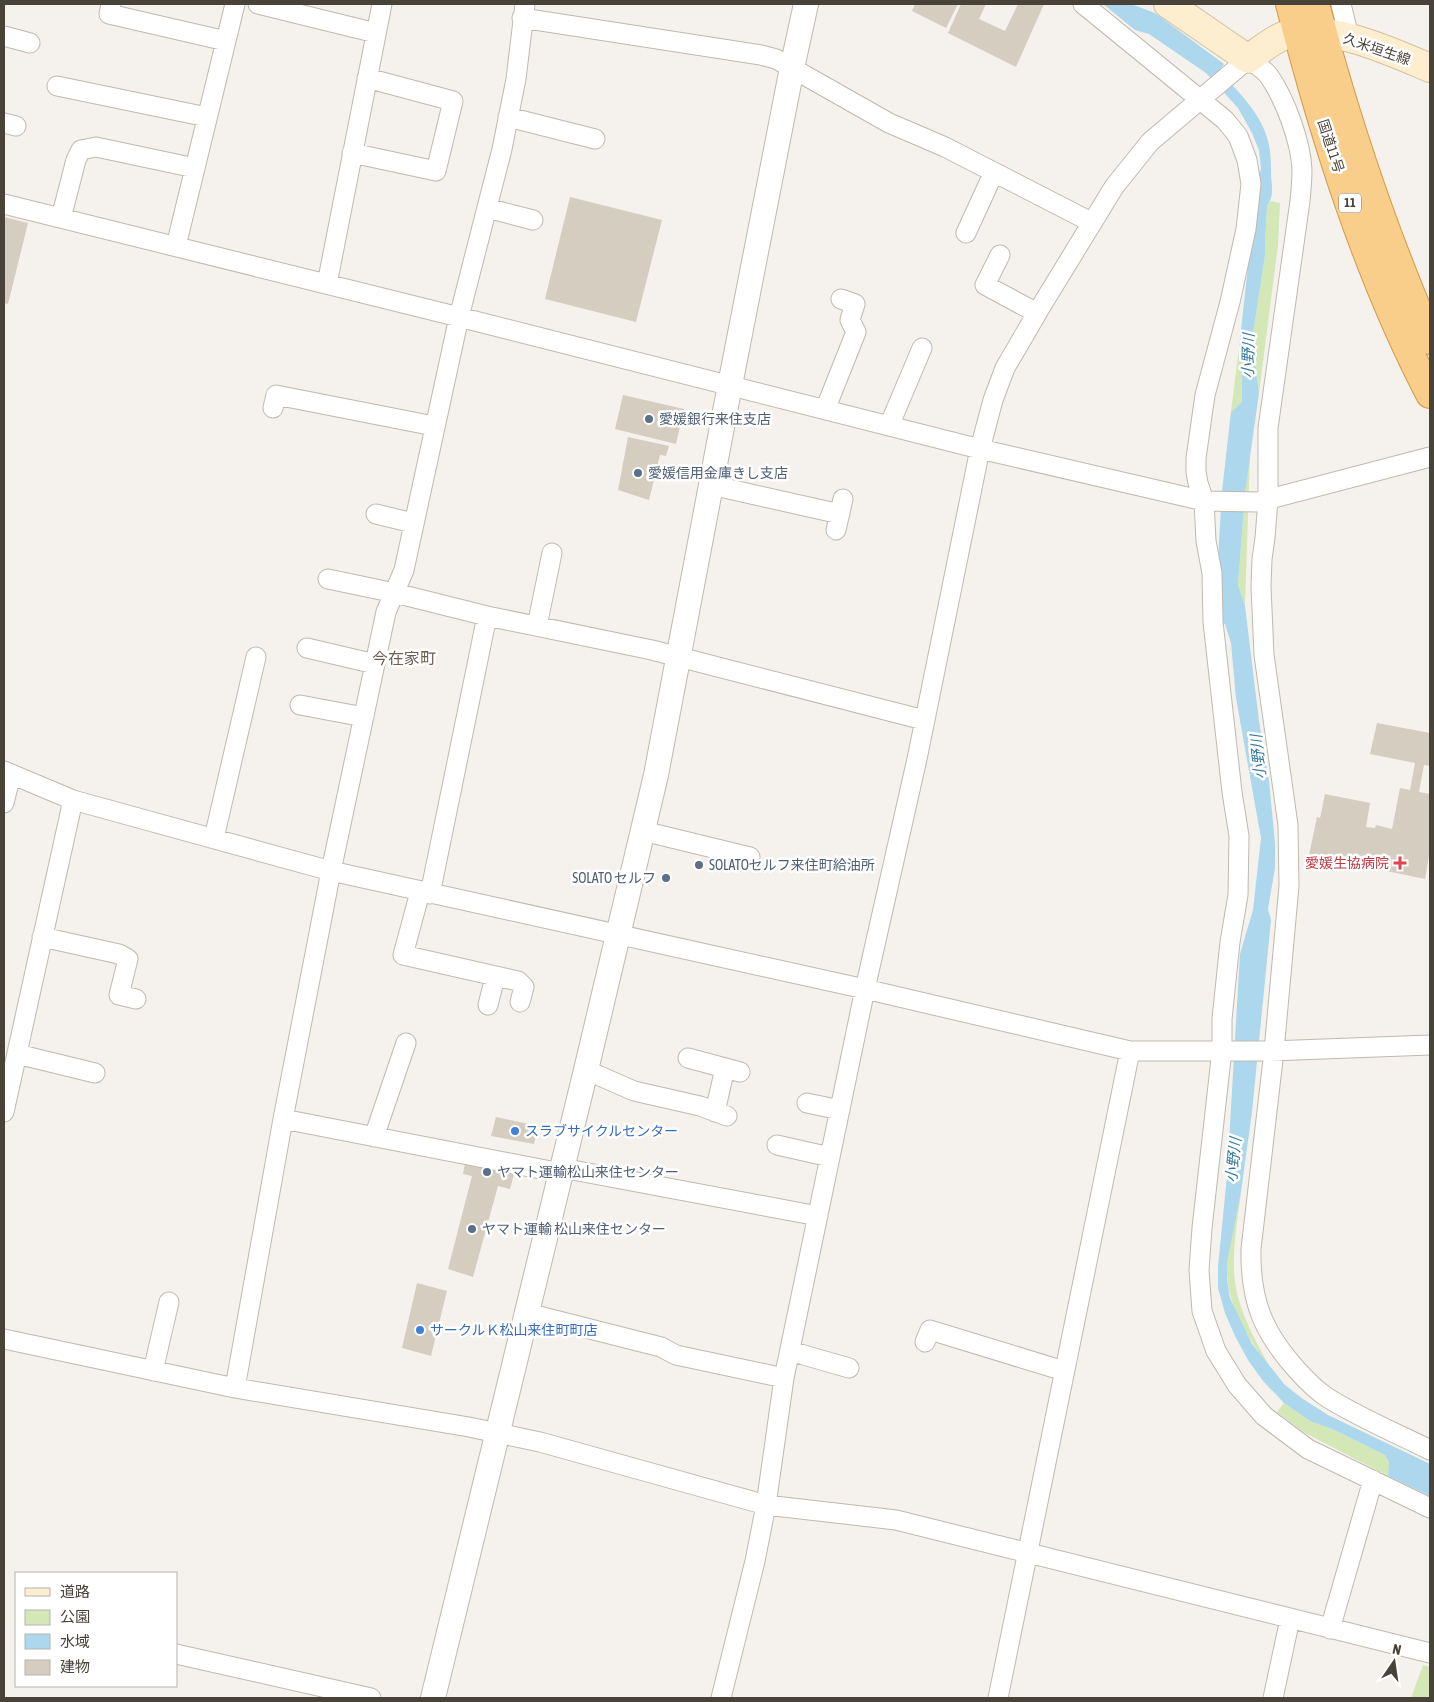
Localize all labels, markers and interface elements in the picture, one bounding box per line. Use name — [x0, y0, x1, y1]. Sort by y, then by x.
street label: 久米垣生線 — [1341, 30, 1413, 68]
street label: 国道11号 — [1315, 117, 1347, 175]
road number: 11 — [1339, 194, 1361, 212]
water label: 小野川 — [1239, 331, 1257, 379]
place label: 愛媛銀行来住支店 — [659, 411, 771, 427]
marker: 愛媛銀行来住支店 — [643, 413, 655, 425]
place label: 愛媛信用金庫きし支店 — [648, 465, 788, 481]
marker: 愛媛信用金庫きし支店 — [632, 467, 644, 479]
district label: 今在家町 — [372, 649, 436, 667]
water label: 小野川 — [1247, 732, 1269, 780]
place label: 愛媛生協病院 — [1305, 855, 1389, 871]
marker: 愛媛生協病院 — [1393, 856, 1407, 870]
place label: SOLATOセルフ来住町給油所 — [709, 857, 875, 873]
marker: SOLATOセルフ来住町給油所 — [693, 859, 705, 871]
place label: SOLATO セルフ — [572, 870, 656, 886]
marker: SOLATO セルフ — [660, 872, 672, 884]
place label: スラブサイクルセンター — [525, 1123, 678, 1139]
marker: スラブサイクルセンター — [509, 1125, 521, 1137]
water label: 小野川 — [1222, 1135, 1244, 1183]
place label: ヤマト運輸松山来住センター — [497, 1164, 679, 1180]
marker: ヤマト運輸松山来住センター — [481, 1166, 493, 1178]
place label: ヤマト運輸 松山来住センター — [482, 1221, 666, 1237]
marker: ヤマト運輸 松山来住センター — [466, 1223, 478, 1235]
place label: サークルＫ松山来住町町店 — [430, 1322, 598, 1338]
marker: サークルＫ松山来住町町店 — [414, 1324, 426, 1336]
legend — [15, 1572, 178, 1687]
text: 道路 — [60, 1583, 90, 1600]
text: 公園 — [60, 1608, 90, 1625]
text: 水域 — [60, 1633, 90, 1650]
north arrow — [1369, 1637, 1419, 1687]
text: N — [1391, 1641, 1403, 1658]
text: 建物 — [60, 1658, 90, 1675]

